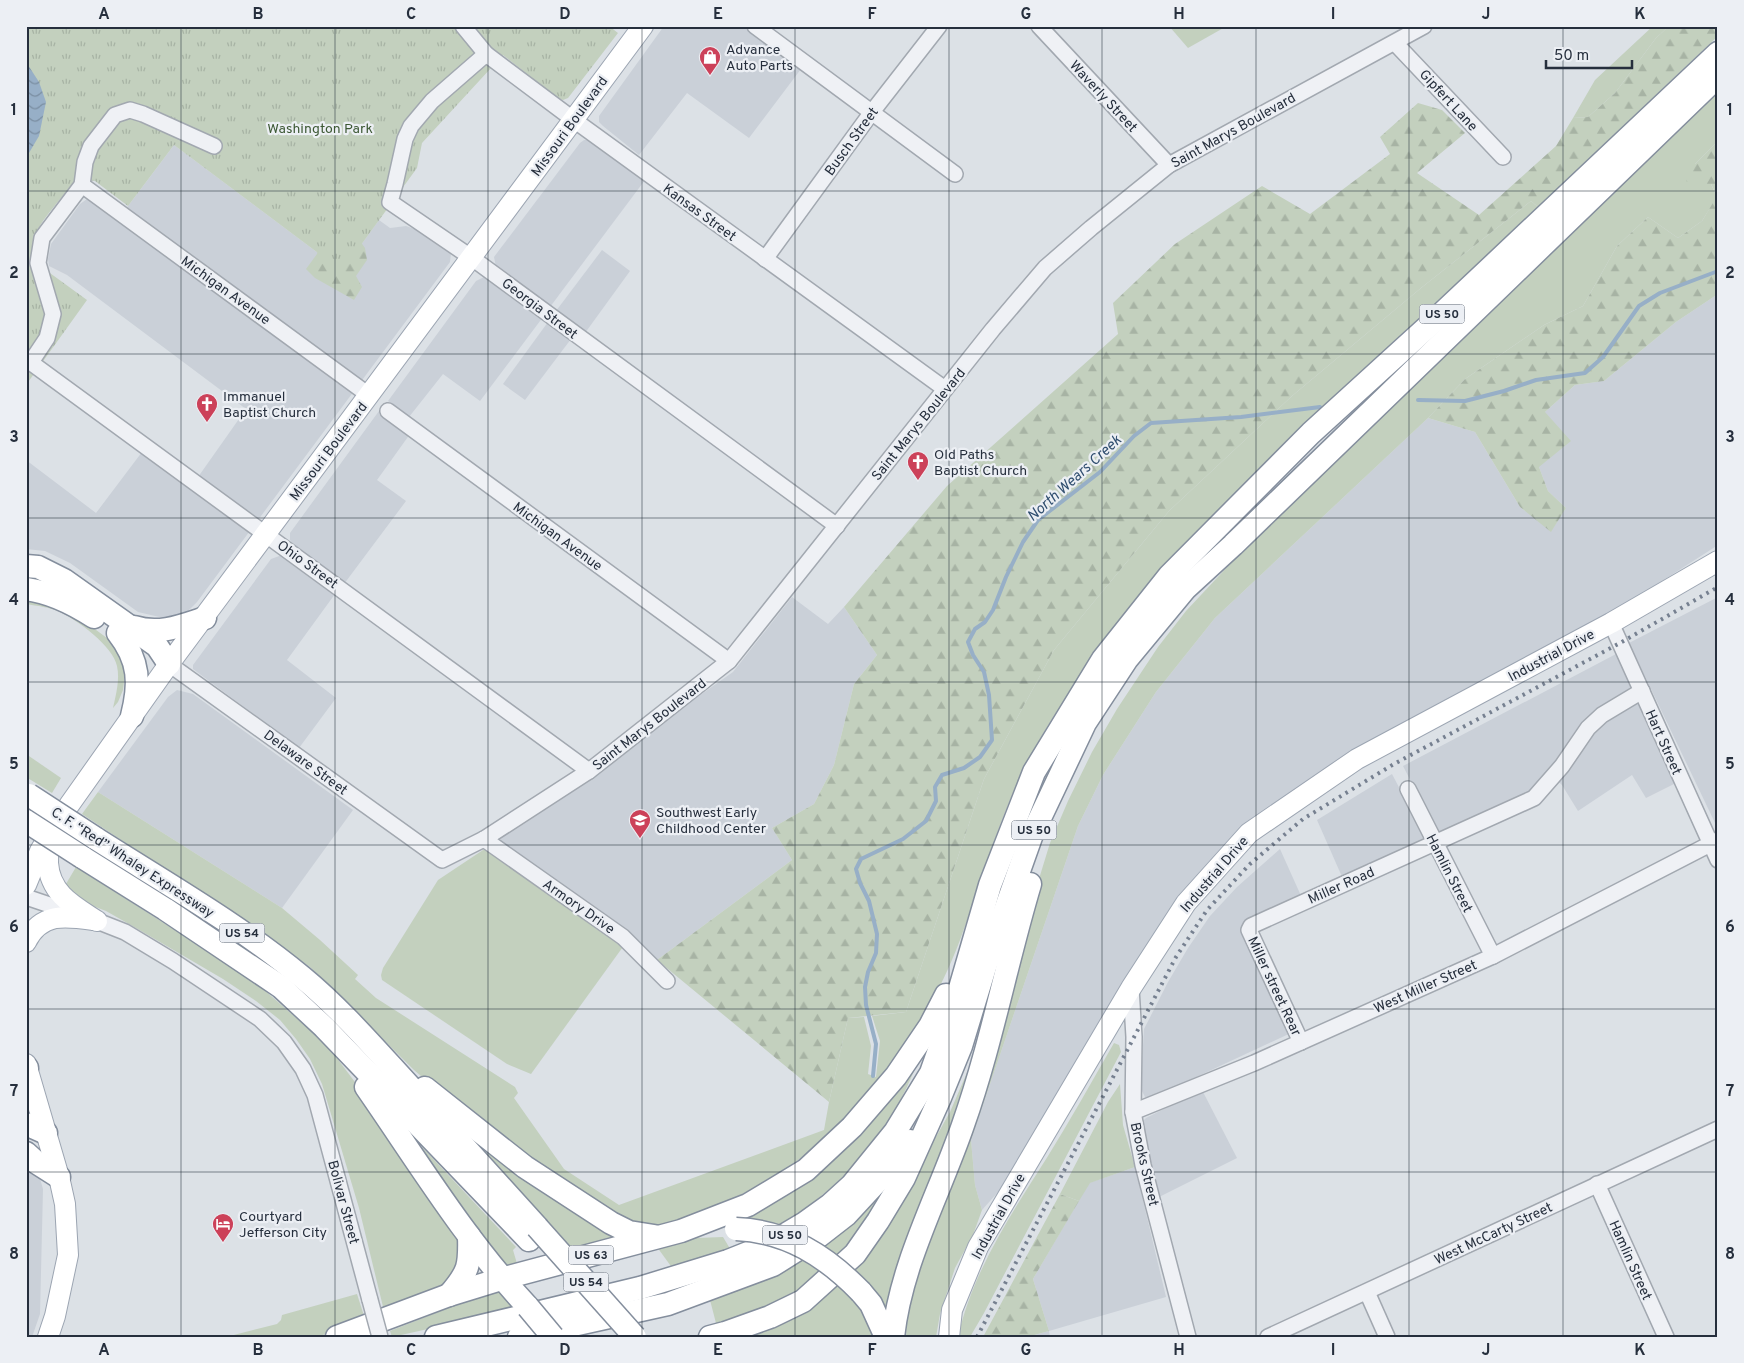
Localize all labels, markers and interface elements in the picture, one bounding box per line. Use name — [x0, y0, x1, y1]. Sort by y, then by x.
text: A — [98, 5, 110, 25]
text: B — [252, 5, 264, 25]
text: C — [406, 5, 416, 25]
text: D — [559, 5, 571, 25]
text: E — [713, 5, 723, 25]
text: F — [867, 5, 877, 25]
text: G — [1021, 5, 1031, 25]
text: H — [1173, 5, 1185, 25]
text: I — [1331, 5, 1335, 25]
text: J — [1482, 5, 1490, 25]
text: K — [1634, 5, 1646, 25]
scale bar — [1546, 38, 1633, 70]
place label: Advance Auto Parts — [726, 42, 793, 75]
shop icon: Advance Auto Parts — [698, 45, 722, 76]
text: 50 m — [1554, 47, 1589, 66]
street label: Waverly Street — [1065, 58, 1140, 136]
street label: Gipfert Lane — [1415, 67, 1481, 135]
street label: Missouri Boulevard — [528, 74, 612, 180]
street label: Saint Marys Boulevard — [1168, 90, 1299, 173]
text: 1 — [11, 101, 17, 121]
text: 1 — [1727, 101, 1733, 121]
street label: Busch Street — [822, 104, 883, 179]
park label: Washington Park — [267, 121, 373, 138]
street label: Kansas Street — [659, 181, 739, 246]
street label: Michigan Avenue — [177, 253, 273, 329]
text: 2 — [9, 264, 19, 284]
text: 2 — [1725, 264, 1735, 284]
street label: Georgia Street — [498, 275, 581, 343]
road number: US 50 — [1420, 304, 1464, 324]
street label: Saint Marys Boulevard — [869, 365, 970, 485]
place label: Immanuel Baptist Church — [223, 389, 316, 422]
church icon: Immanuel Baptist Church — [195, 392, 219, 423]
street label: Missouri Boulevard — [287, 399, 372, 505]
text: 3 — [9, 428, 19, 448]
text: 3 — [1725, 428, 1735, 448]
water label: North Wears Creek — [1024, 431, 1127, 527]
place label: Old Paths Baptist Church — [934, 447, 1027, 480]
church icon: Old Paths Baptist Church — [906, 450, 930, 481]
street label: Michigan Avenue — [509, 499, 605, 575]
street label: Ohio Street — [273, 537, 341, 593]
text: 4 — [9, 591, 19, 611]
text: 4 — [1725, 591, 1735, 611]
street label: Industrial Drive — [1506, 626, 1598, 686]
street label: Saint Marys Boulevard — [590, 675, 710, 775]
street label: Hart Street — [1641, 707, 1685, 778]
street label: Delaware Street — [260, 727, 350, 799]
text: 5 — [9, 755, 19, 775]
text: 5 — [1725, 755, 1735, 775]
street label: C. F. “Red” Whaley Expressway — [48, 804, 217, 922]
place label: Southwest Early Childhood Center — [656, 805, 767, 838]
school or university icon: Southwest Early Childhood Center — [628, 808, 652, 839]
road number: US 50 — [1012, 820, 1056, 840]
street label: Hamlin Street — [1422, 832, 1476, 916]
street label: Industrial Drive — [1177, 833, 1253, 917]
street label: Miller Road — [1306, 864, 1377, 909]
street label: Armory Drive — [539, 876, 617, 938]
text: 6 — [9, 918, 19, 938]
text: 6 — [1725, 918, 1735, 938]
road number: US 54 — [220, 924, 264, 942]
street label: Miller street Rear — [1243, 934, 1304, 1040]
street label: West Miller Street — [1371, 957, 1480, 1018]
text: 7 — [10, 1082, 18, 1102]
text: 7 — [1726, 1082, 1734, 1102]
street label: Brooks Street — [1126, 1121, 1161, 1208]
street label: Bolivar Street — [323, 1159, 362, 1246]
street label: Industrial Drive — [969, 1171, 1030, 1263]
street label: West McCarty Street — [1432, 1200, 1555, 1269]
place label: Courtyard Jefferson City — [239, 1209, 327, 1242]
hotel icon: Courtyard Jefferson City — [211, 1212, 235, 1243]
street label: Hamlin Street — [1604, 1218, 1655, 1303]
road number: US 50 — [762, 1226, 808, 1244]
text: 8 — [9, 1245, 19, 1265]
text: 8 — [1725, 1245, 1735, 1265]
road number: US 63 — [568, 1246, 614, 1264]
road number: US 54 — [564, 1272, 608, 1291]
text: A — [98, 1341, 110, 1361]
text: B — [252, 1341, 264, 1361]
text: C — [406, 1341, 416, 1361]
text: D — [559, 1341, 571, 1361]
text: E — [713, 1341, 723, 1361]
text: F — [867, 1341, 877, 1361]
text: G — [1021, 1341, 1031, 1361]
text: H — [1173, 1341, 1185, 1361]
text: I — [1331, 1341, 1335, 1361]
text: J — [1482, 1341, 1490, 1361]
text: K — [1634, 1341, 1646, 1361]

